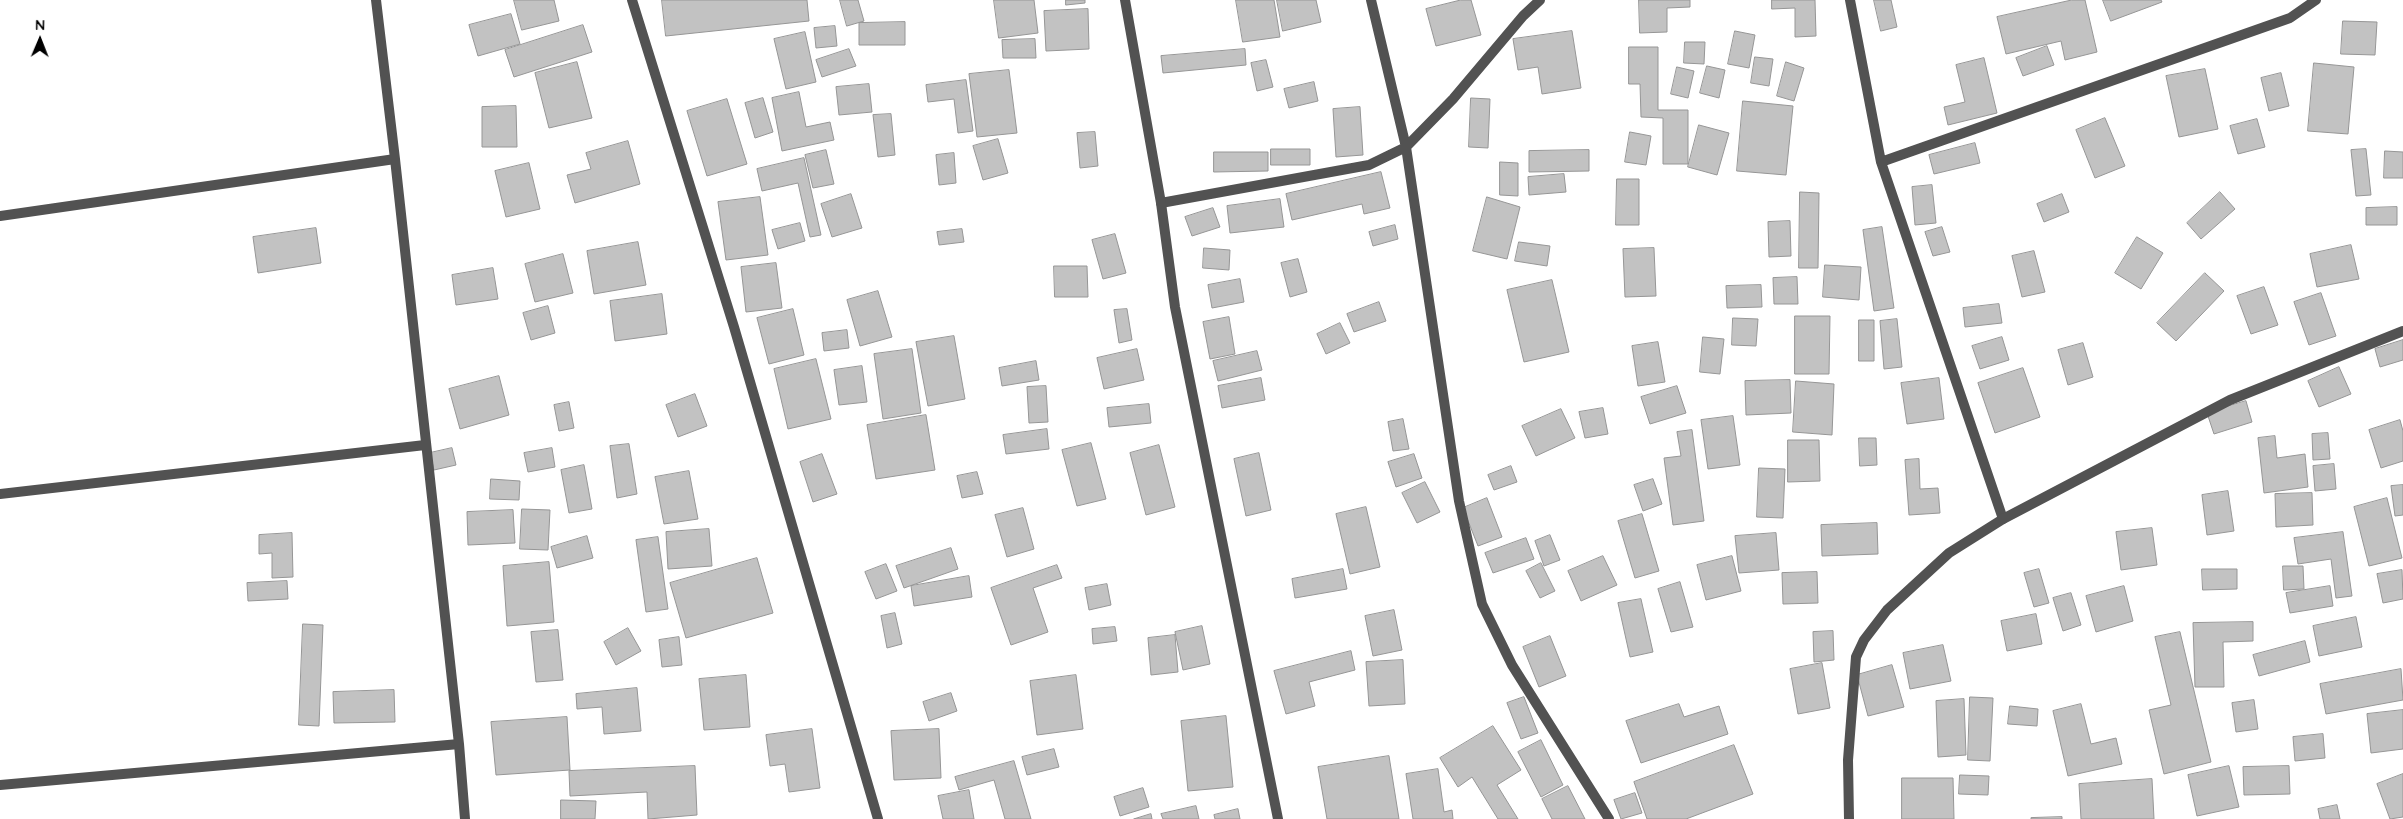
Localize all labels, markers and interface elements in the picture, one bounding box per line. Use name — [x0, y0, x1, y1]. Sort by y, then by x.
north arrow — [15, 15, 65, 65]
text: N — [35, 16, 46, 34]

